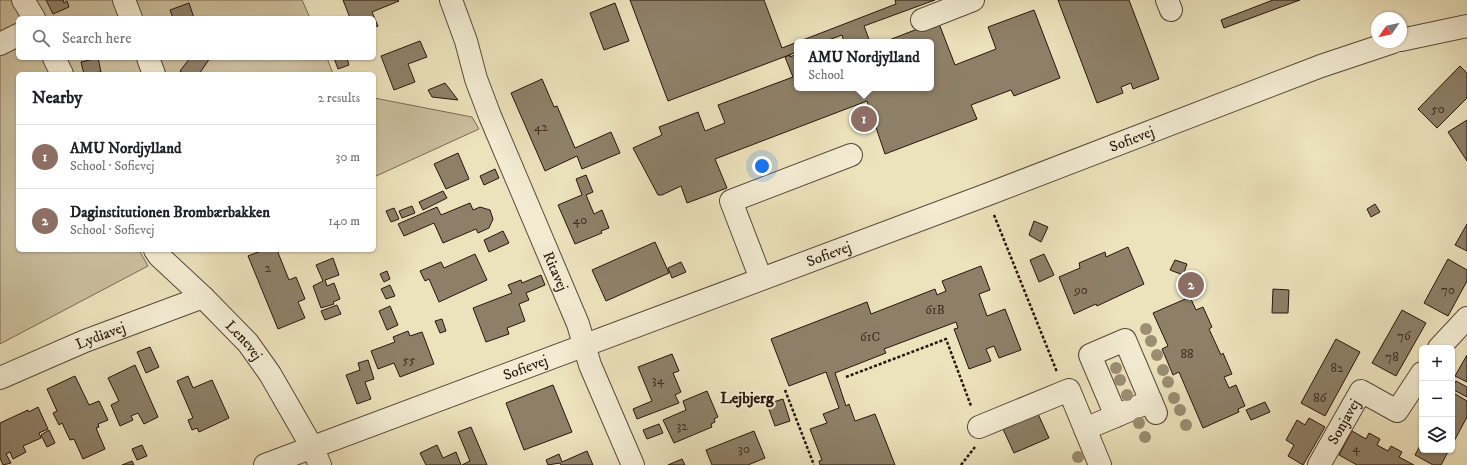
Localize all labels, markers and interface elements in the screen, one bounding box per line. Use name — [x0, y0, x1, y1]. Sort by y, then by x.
north arrow — [1371, 12, 1407, 48]
search box — [16, 16, 376, 60]
icon: search — [30, 27, 52, 49]
text: Search here — [62, 29, 131, 48]
popup — [794, 39, 934, 91]
text: AMU Nordjylland — [808, 48, 920, 67]
text: School — [808, 67, 844, 83]
text: Nearby — [32, 87, 82, 109]
text: 2 results — [318, 90, 360, 106]
house number: 50 — [1431, 101, 1445, 117]
pin: 1 — [851, 104, 877, 134]
house number: 42 — [534, 119, 549, 135]
street label: Sofievej — [1107, 122, 1157, 157]
text: AMU Nordjylland — [70, 139, 181, 158]
text: 1 — [43, 149, 47, 165]
text: 30 m — [336, 149, 360, 165]
your location — [752, 156, 772, 176]
text: School · Sofievej — [70, 158, 154, 174]
text: Daginstitutionen Brombærbakken — [70, 203, 270, 222]
house number: 40 — [573, 212, 587, 228]
text: 2 — [42, 213, 48, 229]
text: 140 m — [328, 213, 360, 229]
text: School · Sofievej — [70, 222, 154, 238]
street label: Sofievej — [804, 237, 854, 271]
street label: Ritavej — [538, 249, 572, 294]
house number: 2 — [265, 260, 272, 276]
pin: 2 — [1178, 270, 1204, 300]
house number: 90 — [1073, 282, 1088, 298]
house number: 70 — [1441, 282, 1455, 298]
house number: 61B — [925, 302, 945, 318]
street label: Lenevej — [221, 316, 266, 364]
street label: Lydiavej — [73, 318, 128, 354]
house number: 76 — [1397, 328, 1412, 344]
house number: 61C — [860, 329, 880, 345]
map controls — [1419, 345, 1455, 453]
button: + — [1419, 345, 1455, 381]
house number: 88 — [1180, 346, 1194, 362]
house number: 78 — [1385, 349, 1399, 365]
street label: Sofievej — [501, 351, 551, 385]
house number: 55 — [403, 352, 416, 368]
house number: 82 — [1331, 360, 1344, 376]
house number: 34 — [652, 372, 665, 388]
button: − — [1419, 381, 1455, 417]
district label: Lejbjerg — [720, 388, 775, 408]
house number: 86 — [1313, 390, 1328, 406]
street label: Sonjavej — [1324, 396, 1365, 448]
button: layers — [1419, 417, 1455, 453]
house number: 32 — [676, 418, 688, 434]
house number: 4 — [1352, 440, 1360, 456]
house number: 30 — [738, 441, 750, 457]

